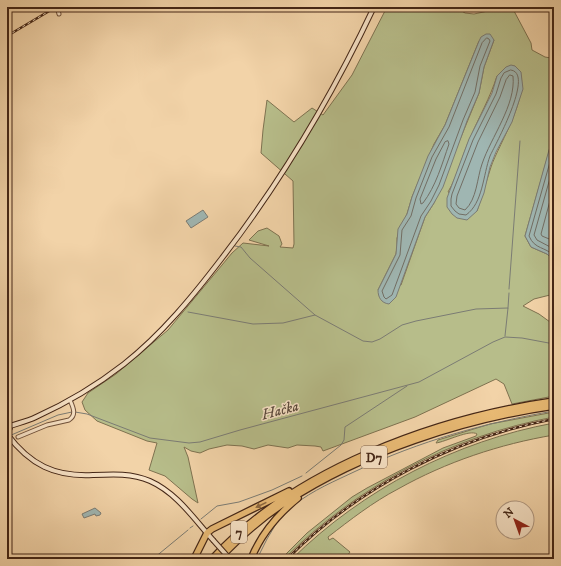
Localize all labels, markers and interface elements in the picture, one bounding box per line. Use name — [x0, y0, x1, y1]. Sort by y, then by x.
water label: Hačka — [259, 396, 301, 425]
road number: D7 — [361, 446, 387, 468]
north arrow — [495, 500, 535, 540]
one-way arrow — [256, 502, 267, 508]
text: N — [501, 505, 517, 521]
road number: 7 — [231, 521, 247, 543]

